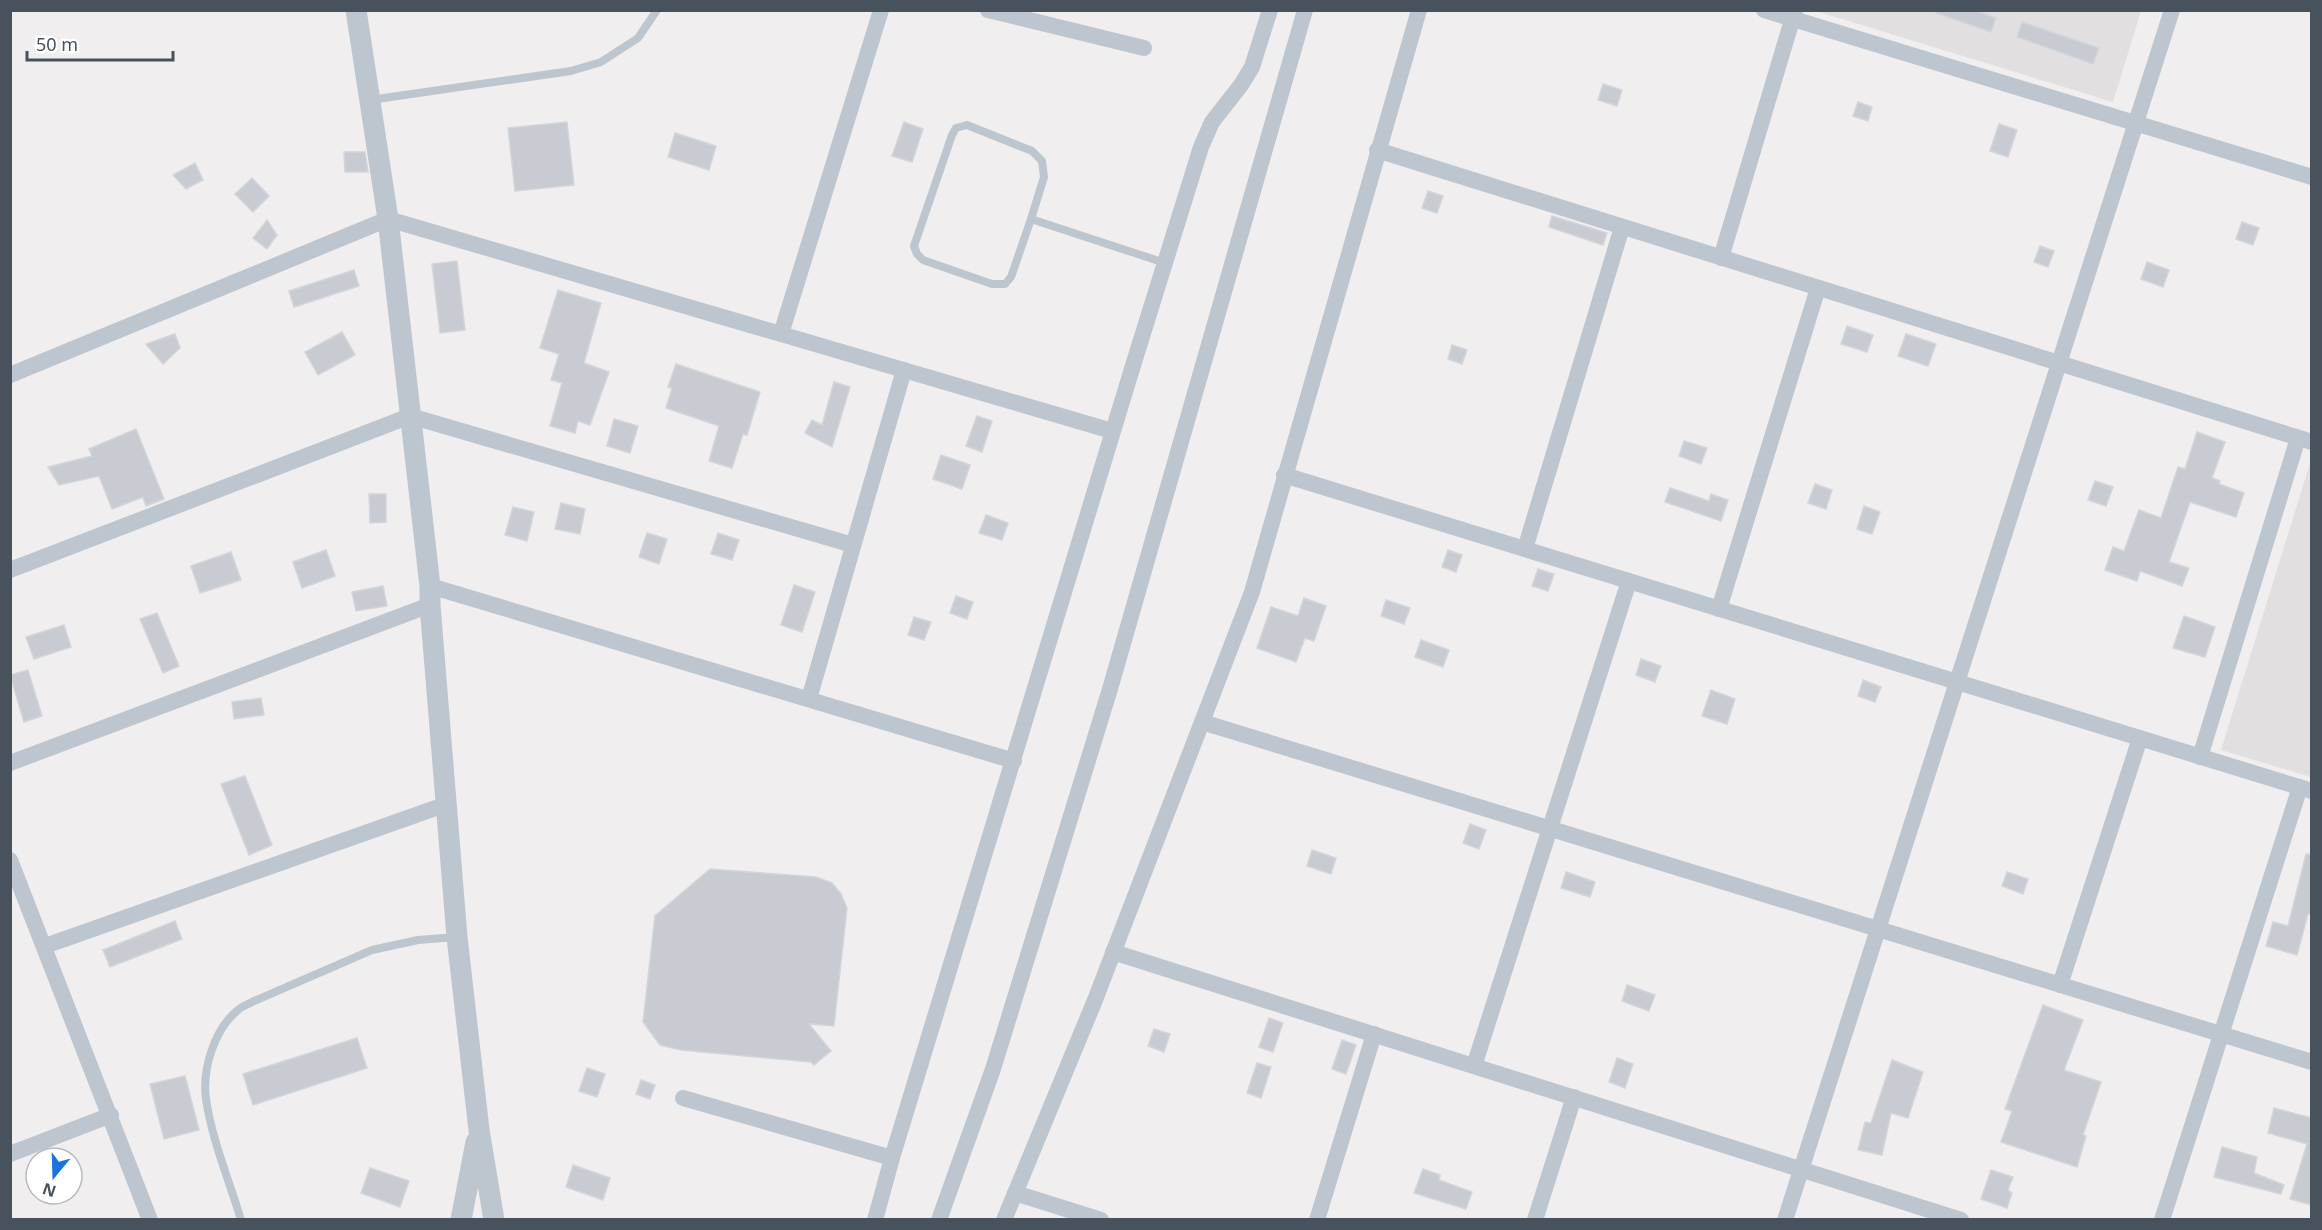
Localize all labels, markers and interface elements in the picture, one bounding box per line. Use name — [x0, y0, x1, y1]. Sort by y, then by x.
scale bar — [27, 24, 172, 62]
text: 50 m — [36, 32, 78, 56]
north arrow — [24, 1146, 84, 1206]
text: N — [39, 1178, 59, 1203]

